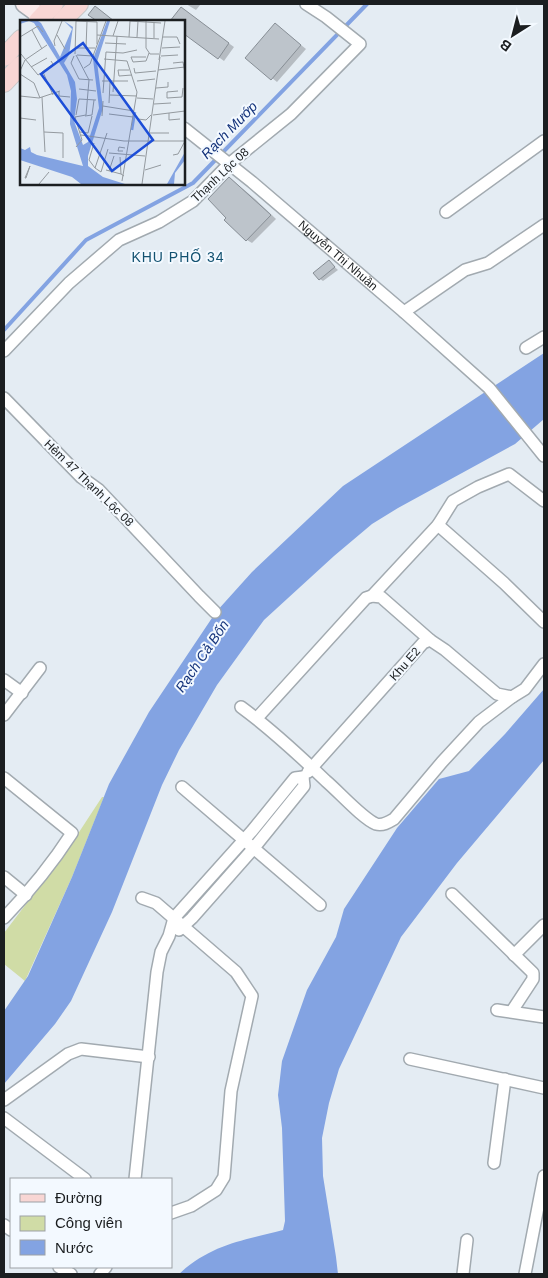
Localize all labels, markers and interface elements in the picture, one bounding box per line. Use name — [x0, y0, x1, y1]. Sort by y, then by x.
north arrow — [488, 10, 538, 60]
inset map — [20, 20, 185, 185]
text: B — [497, 36, 514, 55]
water label: Rạch Mướp — [198, 98, 260, 162]
street label: Thạnh Lộc 08 — [188, 145, 252, 205]
street label: Nguyễn Thị Nhuần — [295, 218, 381, 293]
district label: KHU PHỐ 34 — [131, 248, 225, 265]
street label: Hẻm 47 Thạnh Lộc 08 — [42, 437, 137, 529]
water label: Rạch Cả Bốn — [172, 617, 232, 695]
street label: Khu E2 — [387, 644, 423, 683]
legend — [10, 1178, 172, 1268]
text: Đường — [55, 1189, 102, 1206]
text: Công viên — [55, 1214, 123, 1231]
text: Nước — [55, 1239, 94, 1256]

